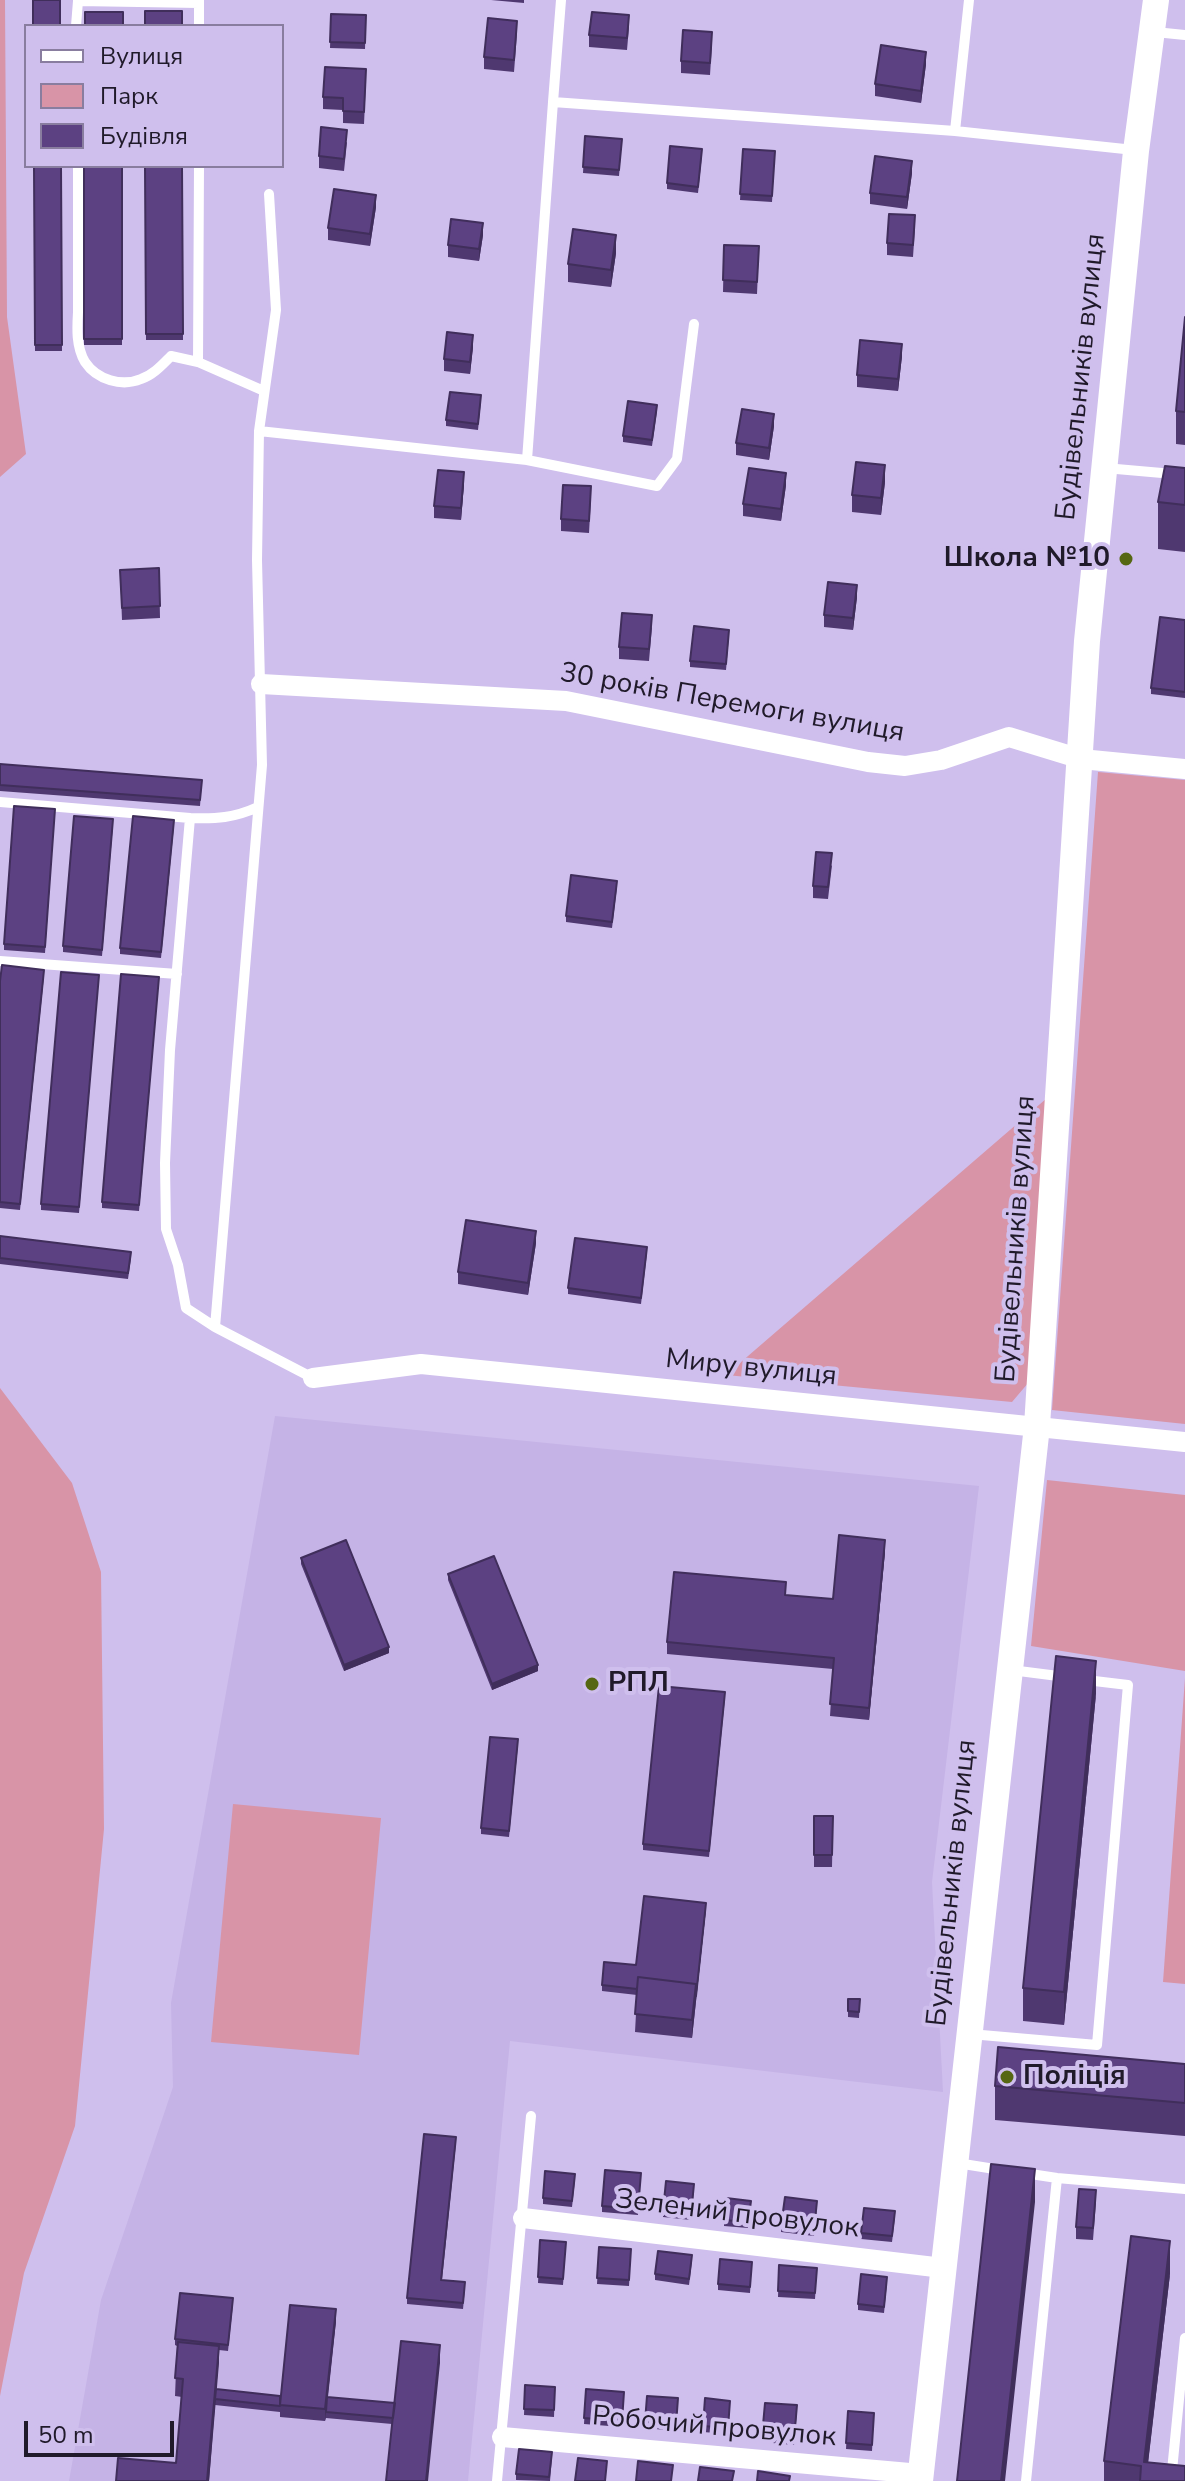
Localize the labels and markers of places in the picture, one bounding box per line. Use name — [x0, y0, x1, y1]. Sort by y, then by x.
place label: Школа №10 — [944, 542, 1110, 576]
marker: Школа №10 — [1117, 550, 1135, 568]
place label: РПЛ — [608, 1667, 669, 1701]
marker: РПЛ — [583, 1675, 601, 1693]
place label: Поліція — [1023, 2060, 1126, 2094]
marker: Поліція — [998, 2068, 1016, 2086]

